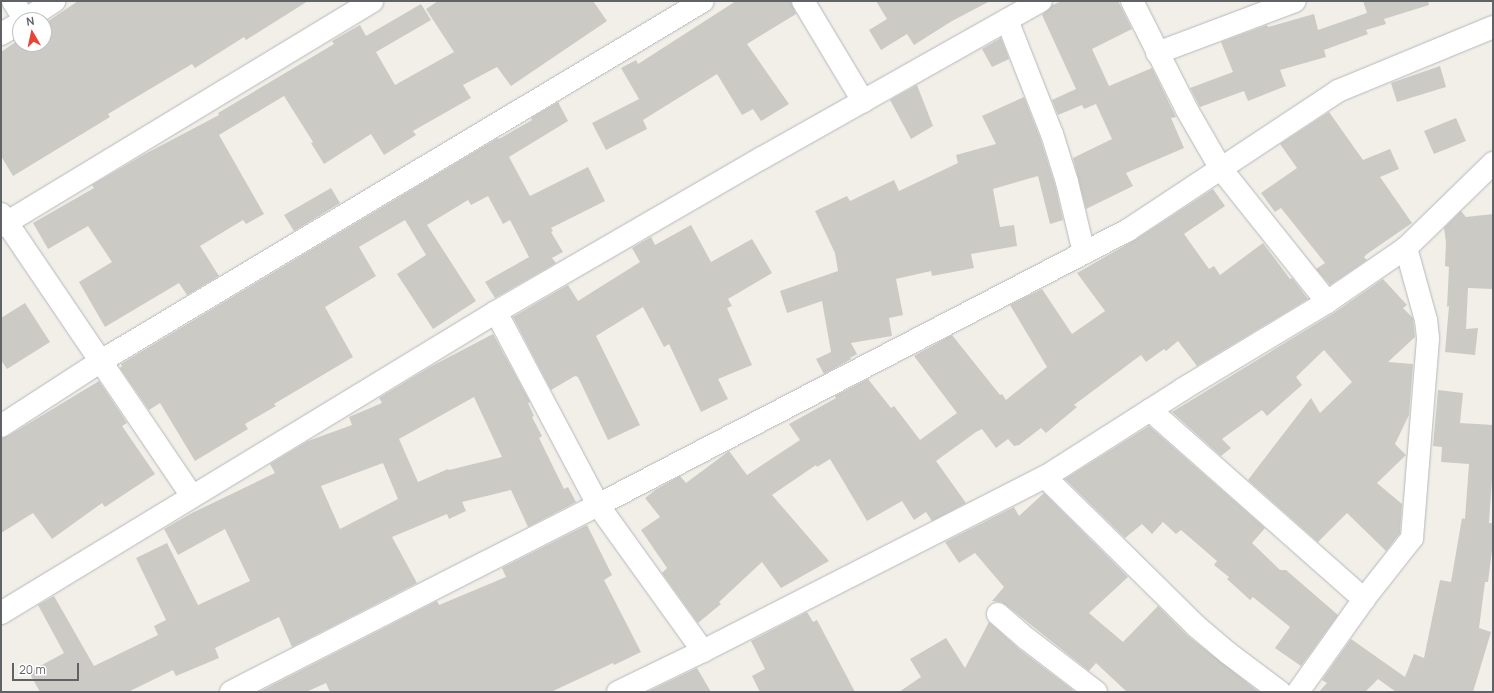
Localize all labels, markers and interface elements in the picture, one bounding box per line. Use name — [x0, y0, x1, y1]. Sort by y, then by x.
north arrow — [12, 12, 52, 52]
text: N — [25, 13, 35, 29]
scale bar — [14, 655, 81, 681]
text: 20 m — [19, 661, 46, 678]

